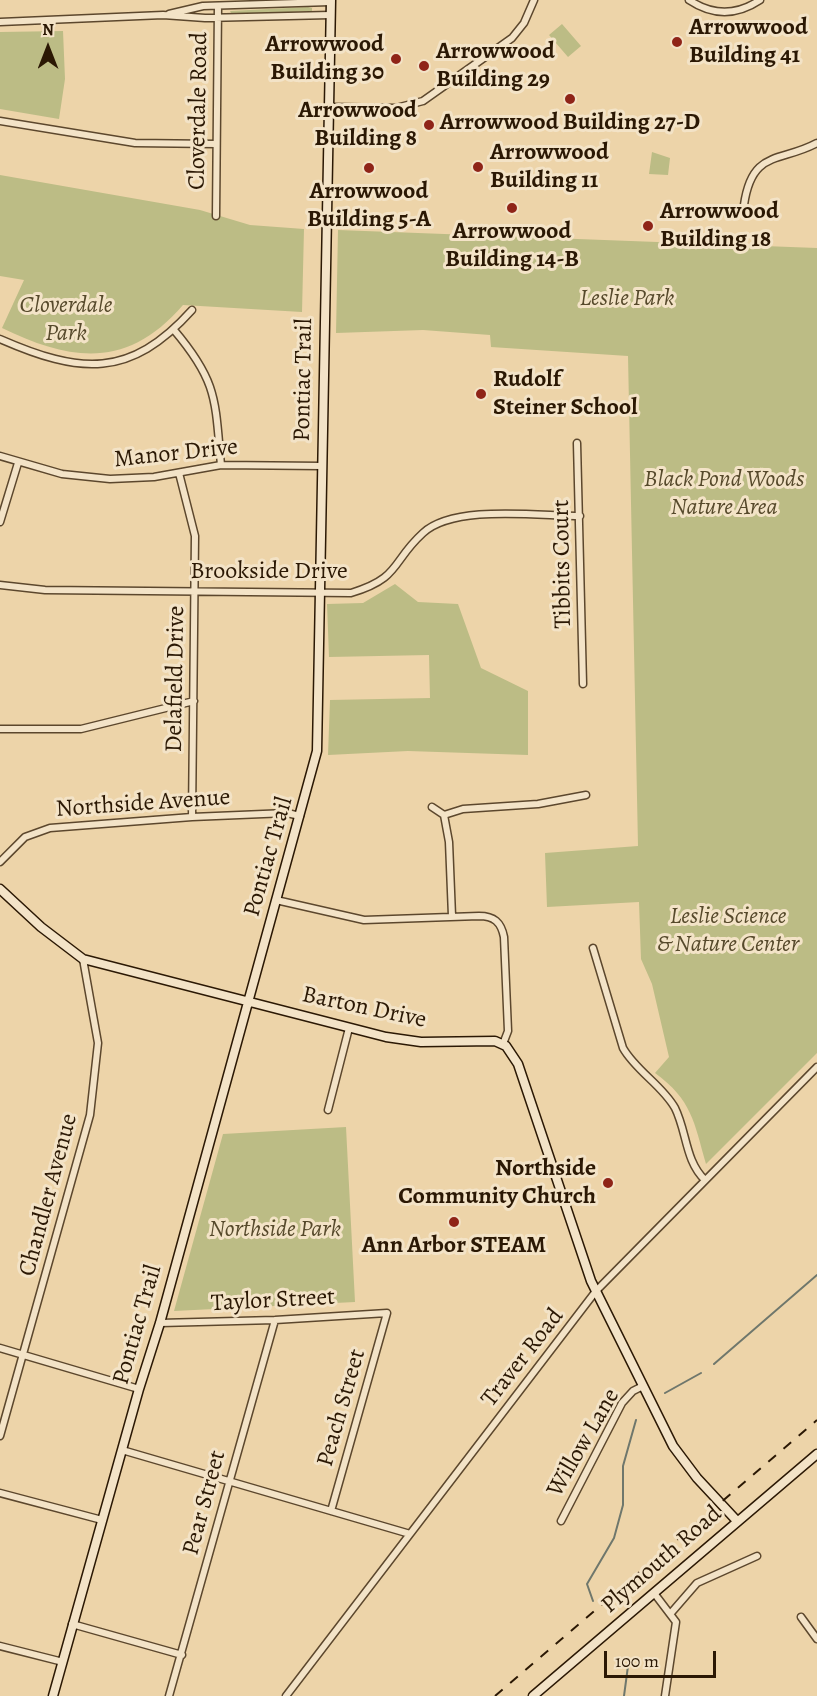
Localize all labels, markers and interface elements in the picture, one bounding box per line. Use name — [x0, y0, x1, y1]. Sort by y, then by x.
place label: Arrowwood Building 41 — [689, 14, 808, 70]
north arrow — [18, 18, 78, 78]
text: N — [42, 19, 54, 41]
place label: Arrowwood Building 30 — [265, 31, 384, 87]
street label: Cloverdale Road — [183, 32, 215, 190]
marker: Arrowwood Building 41 — [670, 35, 684, 49]
place label: Arrowwood Building 29 — [436, 38, 555, 94]
marker: Arrowwood Building 30 — [389, 52, 403, 66]
marker: Arrowwood Building 29 — [417, 59, 431, 73]
marker: Arrowwood Building 27-D — [563, 92, 577, 106]
place label: Arrowwood Building 8 — [298, 97, 417, 153]
place label: Arrowwood Building 27-D — [440, 109, 700, 137]
marker: Arrowwood Building 8 — [422, 118, 436, 132]
place label: Arrowwood Building 11 — [490, 139, 609, 195]
marker: Arrowwood Building 11 — [471, 160, 485, 174]
marker: Arrowwood Building 5-A — [362, 161, 376, 175]
place label: Arrowwood Building 5-A — [307, 178, 431, 234]
place label: Arrowwood Building 18 — [660, 198, 779, 254]
marker: Arrowwood Building 14-B — [505, 201, 519, 215]
place label: Arrowwood Building 14-B — [445, 218, 579, 274]
marker: Arrowwood Building 18 — [641, 219, 655, 233]
park label: Leslie Park — [579, 285, 675, 313]
park label: Cloverdale Park — [20, 292, 112, 348]
street label: Pontiac Trail — [289, 318, 319, 442]
place label: Rudolf Steiner School — [493, 366, 638, 422]
marker: Rudolf Steiner School — [474, 387, 488, 401]
street label: Manor Drive — [113, 433, 239, 475]
park label: Black Pond Woods Nature Area — [644, 466, 804, 522]
street label: Tibbits Court — [547, 499, 579, 629]
street label: Brookside Drive — [190, 558, 348, 586]
street label: Delafield Drive — [160, 605, 192, 753]
street label: Northside Avenue — [55, 784, 231, 824]
street label: Pontiac Trail — [238, 794, 300, 920]
park label: Leslie Science & Nature Center — [657, 903, 799, 959]
street label: Barton Drive — [299, 981, 429, 1035]
street label: Chandler Avenue — [13, 1111, 85, 1279]
place label: Northside Community Church — [398, 1155, 596, 1211]
marker: Northside Community Church — [601, 1176, 615, 1190]
marker: Ann Arbor STEAM — [447, 1215, 461, 1229]
park label: Northside Park — [209, 1216, 341, 1244]
place label: Ann Arbor STEAM — [362, 1232, 546, 1260]
street label: Pontiac Trail — [107, 1262, 169, 1388]
street label: Taylor Street — [210, 1283, 336, 1319]
street label: Traver Road — [476, 1303, 570, 1413]
street label: Peach Street — [312, 1346, 372, 1470]
street label: Willow Lane — [541, 1384, 627, 1502]
street label: Pear Street — [177, 1448, 233, 1558]
street label: Plymouth Road — [596, 1500, 728, 1620]
scale bar — [607, 1639, 720, 1677]
text: 100 m — [615, 1649, 659, 1673]

